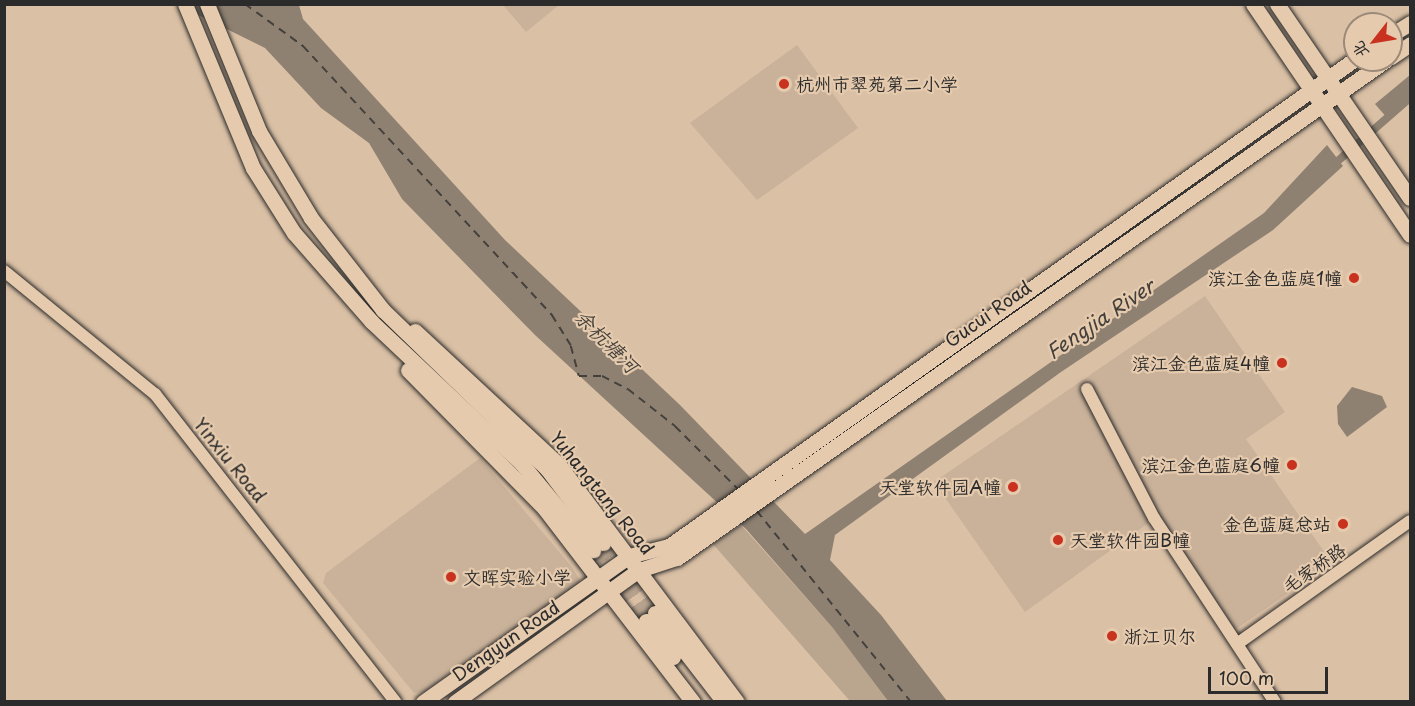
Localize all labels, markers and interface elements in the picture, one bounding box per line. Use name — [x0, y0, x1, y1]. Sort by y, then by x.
north arrow — [1343, 12, 1403, 72]
text: 北 — [1345, 37, 1374, 63]
place label: 杭州市翠苑第二小学 — [796, 73, 958, 95]
marker: 杭州市翠苑第二小学 — [777, 77, 791, 91]
place label: 滨江金色蓝庭1幢 — [1208, 267, 1342, 289]
marker: 滨江金色蓝庭1幢 — [1347, 271, 1361, 285]
water label: Fengjia River — [1042, 274, 1158, 364]
street label: Gucui Road — [941, 277, 1035, 351]
water label: 余杭塘河 — [570, 304, 644, 378]
place label: 滨江金色蓝庭4幢 — [1132, 352, 1270, 374]
marker: 滨江金色蓝庭4幢 — [1275, 356, 1289, 370]
street label: Yinxiu Road — [190, 414, 270, 506]
street label: Yuhangtang Road — [546, 427, 658, 559]
place label: 滨江金色蓝庭6幢 — [1141, 454, 1280, 476]
marker: 滨江金色蓝庭6幢 — [1285, 458, 1299, 472]
place label: 天堂软件园A幢 — [879, 476, 1001, 498]
marker: 天堂软件园A幢 — [1006, 480, 1020, 494]
place label: 金色蓝庭总站 — [1223, 513, 1331, 535]
marker: 金色蓝庭总站 — [1336, 517, 1350, 531]
place label: 天堂软件园B幢 — [1070, 529, 1190, 551]
marker: 天堂软件园B幢 — [1051, 533, 1065, 547]
street label: 毛家桥路 — [1278, 539, 1350, 597]
place label: 文晖实验小学 — [463, 566, 571, 588]
marker: 文晖实验小学 — [444, 570, 458, 584]
street label: Dengyun Road — [448, 596, 564, 686]
place label: 浙江贝尔 — [1124, 625, 1196, 647]
marker: 浙江贝尔 — [1105, 629, 1119, 643]
scale bar — [1211, 655, 1331, 693]
text: 100 m — [1219, 664, 1274, 691]

